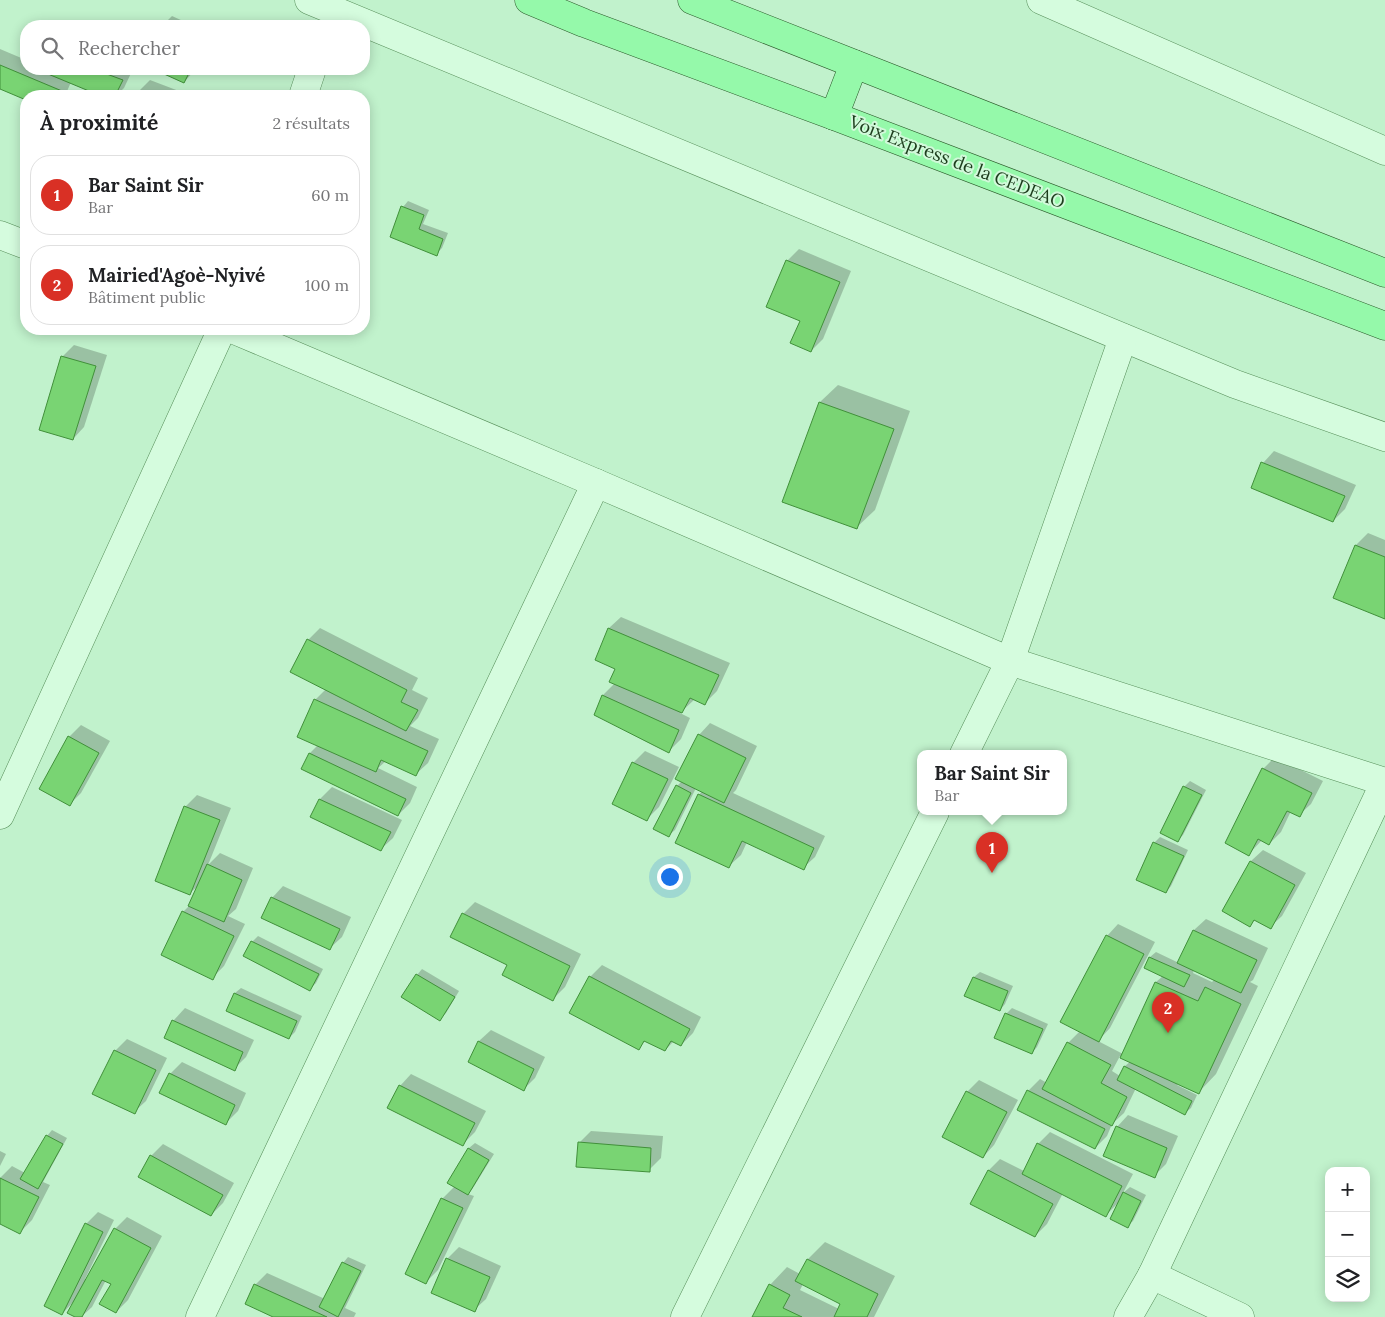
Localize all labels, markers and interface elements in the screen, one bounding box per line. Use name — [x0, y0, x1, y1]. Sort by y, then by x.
search box — [20, 20, 370, 75]
icon: search — [38, 34, 66, 62]
text: Rechercher — [78, 36, 180, 60]
text: À proximité — [40, 109, 158, 136]
street label: Voix Express de la CEDEAO — [845, 109, 1068, 213]
text: 2 résultats — [272, 113, 350, 133]
text: Bar Saint Sir — [88, 173, 204, 197]
text: 1 — [54, 185, 60, 205]
text: 60 m — [311, 185, 349, 205]
text: Bar — [88, 197, 113, 217]
text: Mairied'Agoè-Nyivé — [88, 263, 265, 287]
text: 2 — [53, 275, 61, 295]
text: 100 m — [305, 275, 349, 295]
text: Bâtiment public — [88, 287, 206, 307]
popup — [917, 750, 1067, 815]
text: Bar Saint Sir — [934, 761, 1050, 785]
text: Bar — [934, 785, 959, 805]
pin: 1 — [976, 832, 1008, 873]
your location — [657, 864, 683, 890]
pin: 2 — [1152, 992, 1184, 1033]
map controls — [1325, 1167, 1370, 1302]
button: + — [1325, 1167, 1370, 1212]
button: − — [1325, 1212, 1370, 1257]
button: layers — [1325, 1257, 1370, 1302]

